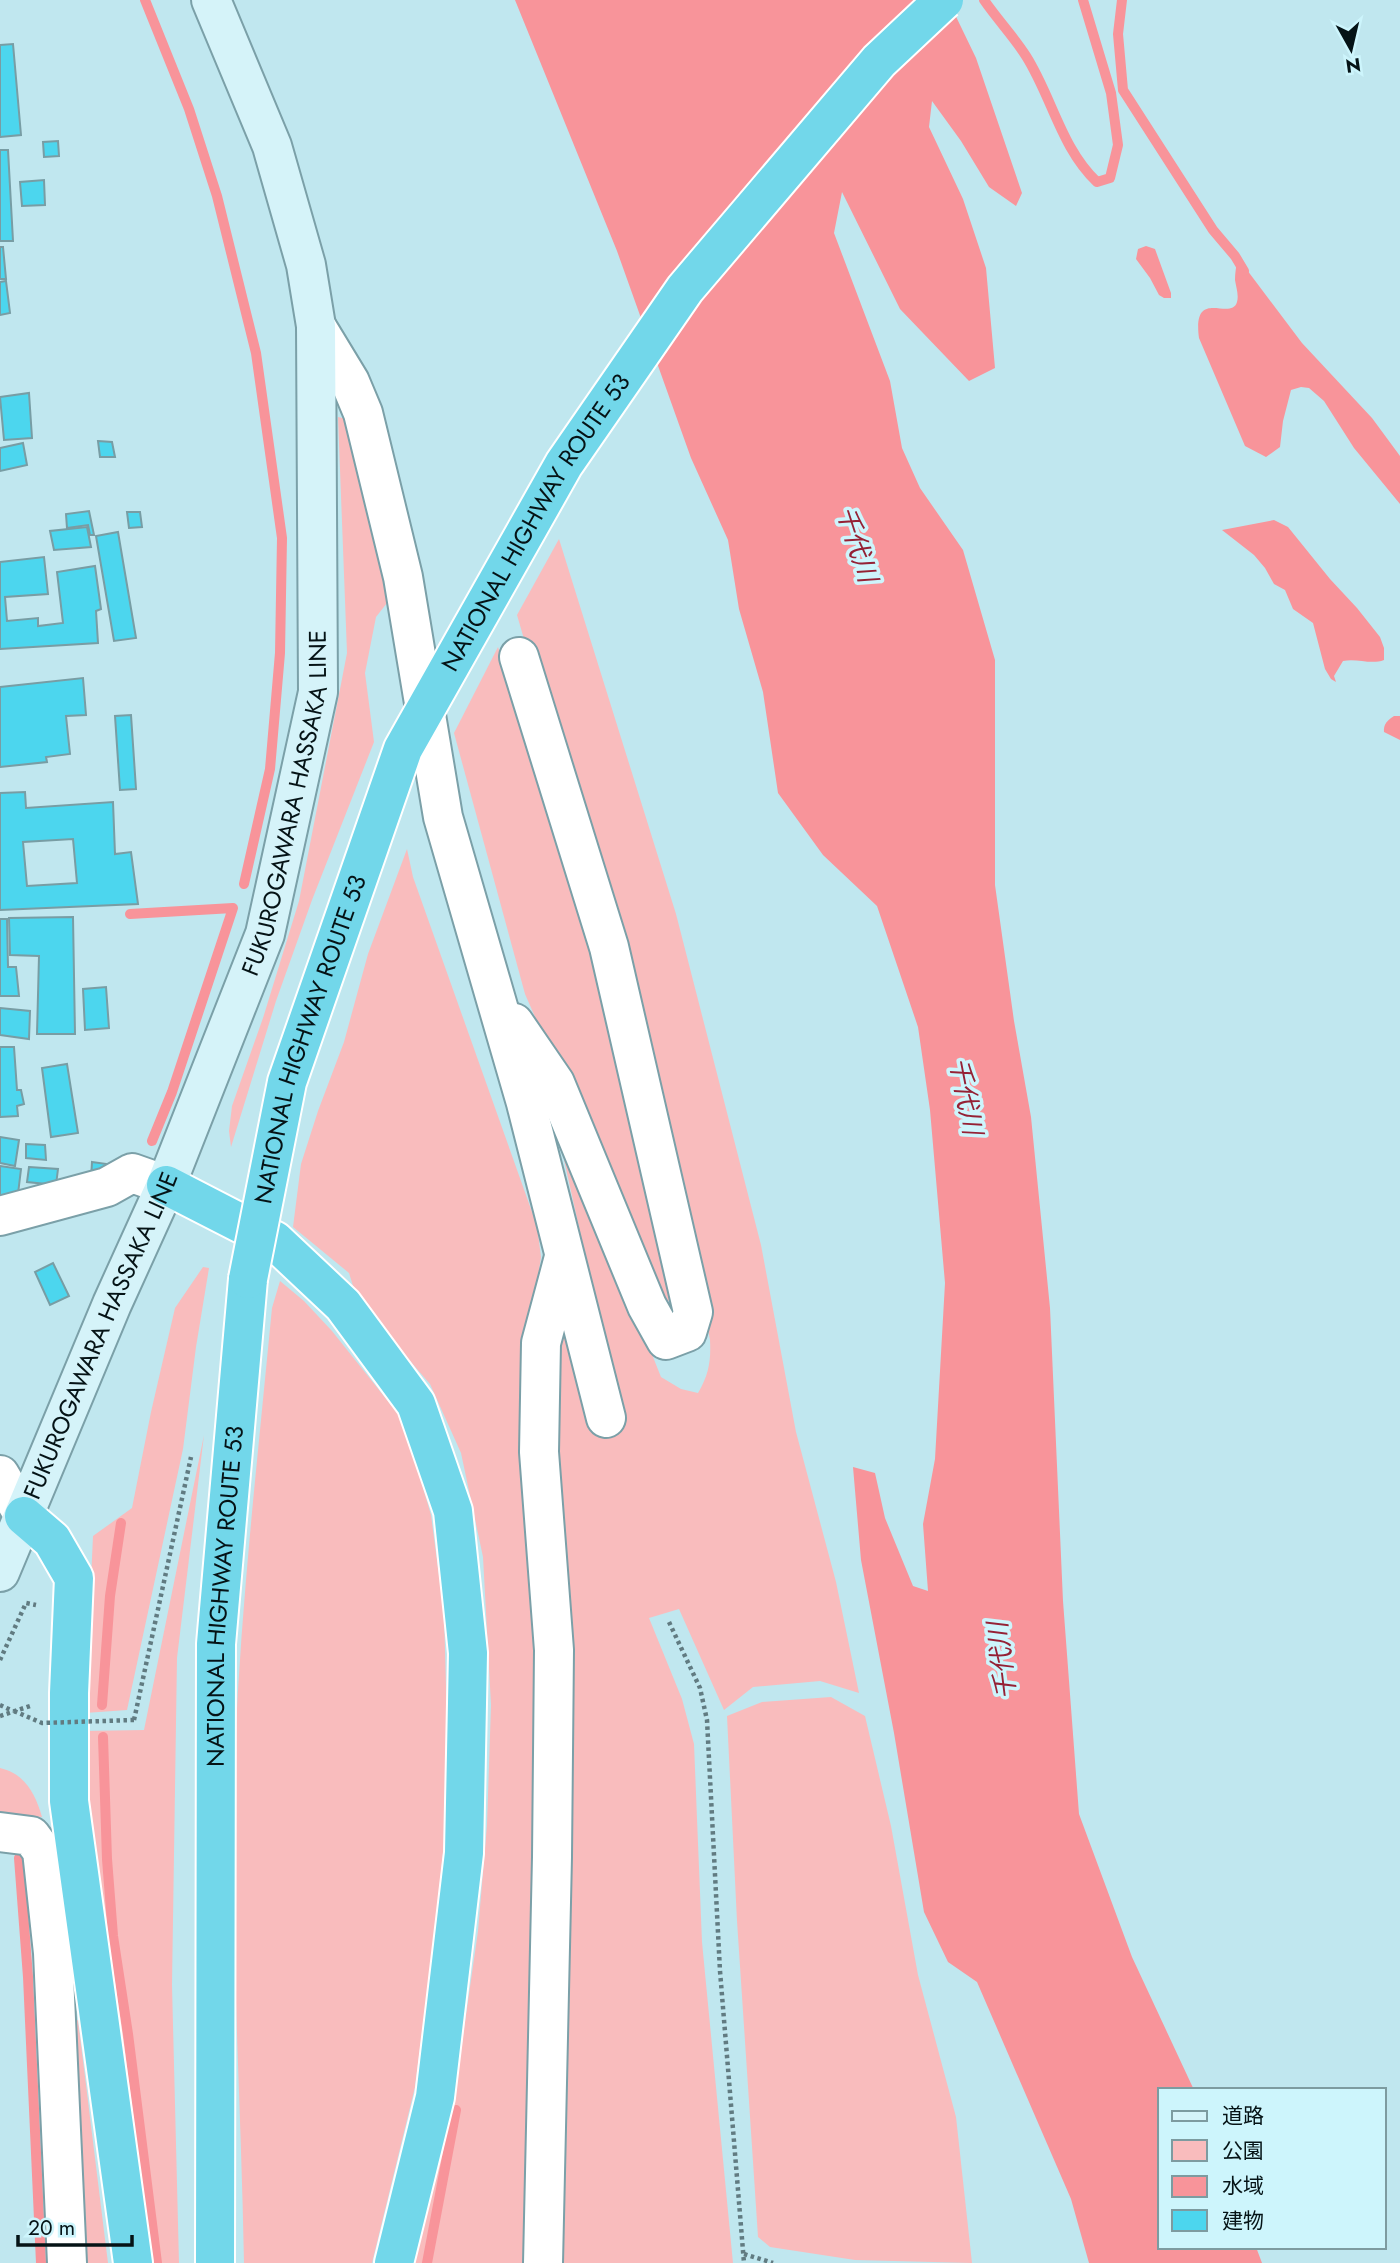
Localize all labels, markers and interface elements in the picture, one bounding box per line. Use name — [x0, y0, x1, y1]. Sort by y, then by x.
north arrow — [1316, 14, 1386, 84]
text: N — [1344, 51, 1363, 80]
street label: NATIONAL HIGHWAY ROUTE 53 — [432, 366, 638, 678]
water label: 千代川 — [827, 501, 888, 590]
street label: FUKUROGAWARA HASSAKA LINE — [232, 630, 336, 981]
street label: NATIONAL HIGHWAY ROUTE 53 — [245, 870, 375, 1207]
water label: 千代川 — [940, 1054, 993, 1141]
street label: FUKUROGAWARA HASSAKA LINE — [14, 1167, 186, 1504]
street label: NATIONAL HIGHWAY ROUTE 53 — [198, 1424, 252, 1767]
water label: 千代川 — [978, 1617, 1026, 1702]
legend — [1158, 2088, 1386, 2249]
text: 道路 — [1222, 2101, 1264, 2131]
text: 公園 — [1222, 2136, 1264, 2166]
text: 水域 — [1222, 2171, 1264, 2201]
scale bar — [18, 2204, 131, 2248]
text: 建物 — [1222, 2206, 1264, 2236]
text: 20 m — [28, 2213, 75, 2243]

